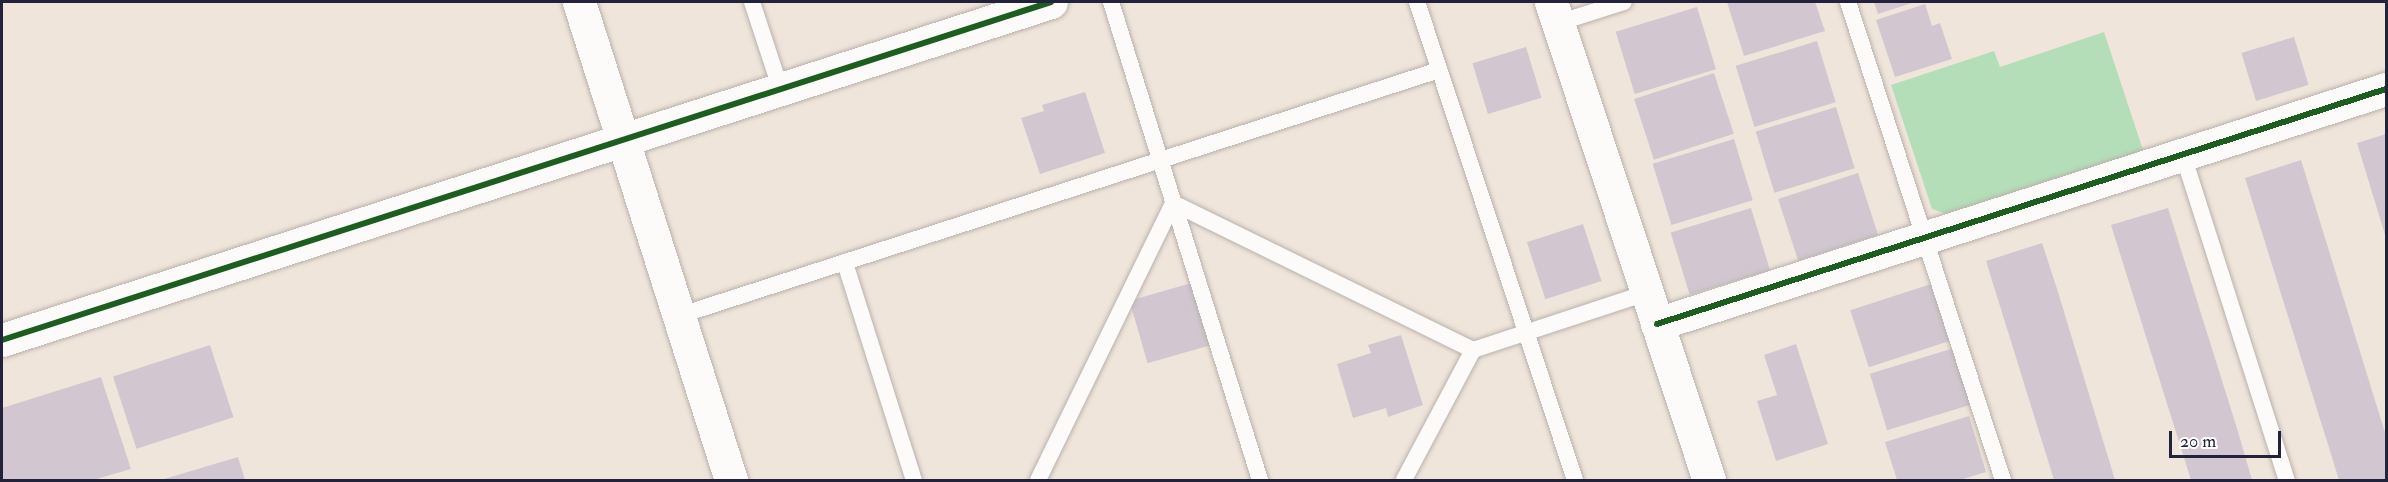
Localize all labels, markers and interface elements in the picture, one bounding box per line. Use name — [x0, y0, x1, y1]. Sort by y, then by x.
scale bar — [2172, 419, 2284, 457]
text: 20 m — [2180, 430, 2216, 453]

